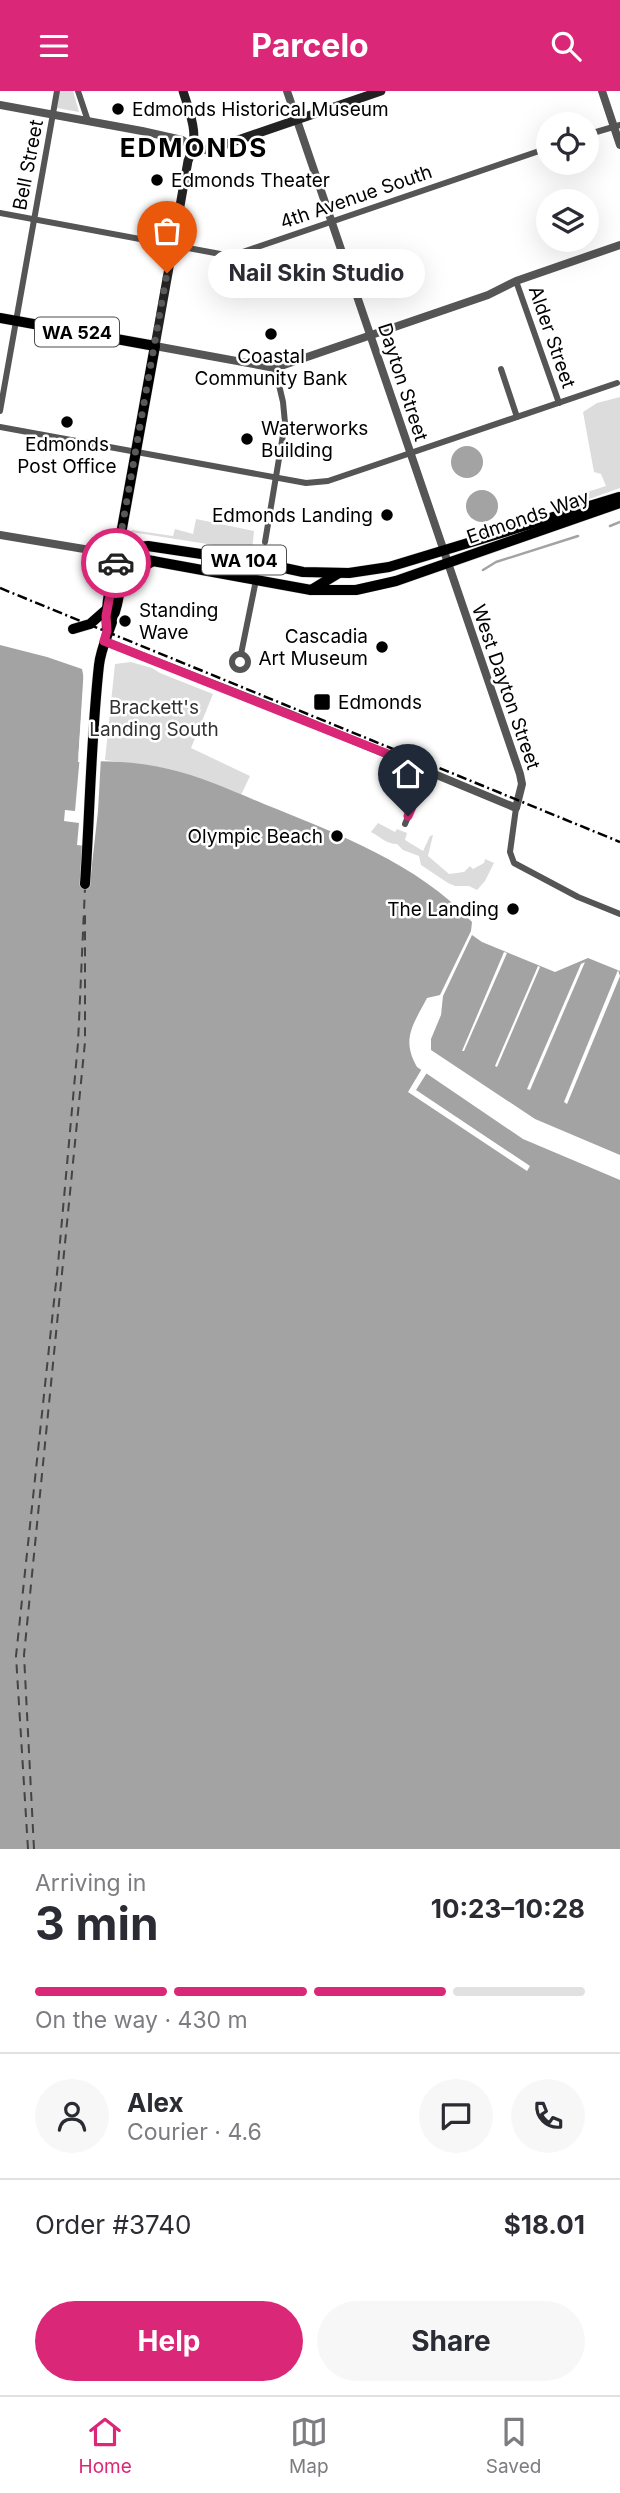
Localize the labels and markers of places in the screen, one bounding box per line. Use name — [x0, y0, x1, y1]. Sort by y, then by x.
place label: Edmonds Historical Museum — [132, 98, 389, 121]
marker: Edmonds Historical Museum — [110, 101, 126, 117]
place label: Edmonds Theater — [171, 169, 330, 192]
marker: Edmonds Theater — [149, 172, 165, 188]
pin — [137, 201, 197, 273]
callout: Nail Skin Studio — [209, 249, 426, 297]
marker: Coastal Community Bank — [263, 326, 279, 342]
place label: Coastal Community Bank — [195, 345, 348, 390]
marker: Edmonds Post Office — [59, 414, 75, 430]
place label: Waterworks Building — [261, 417, 368, 462]
marker: Waterworks Building — [239, 431, 255, 447]
place label: Edmonds Post Office — [17, 433, 117, 478]
place label: Edmonds Landing — [212, 504, 373, 527]
marker: Edmonds Landing — [379, 507, 395, 523]
place label: Standing Wave — [139, 599, 219, 644]
marker: Standing Wave — [117, 613, 133, 629]
place label: Cascadia Art Museum — [258, 625, 368, 670]
marker: Cascadia Art Museum — [374, 639, 390, 655]
place label: Edmonds — [338, 691, 422, 714]
marker: Edmonds — [312, 692, 332, 712]
pin — [378, 744, 438, 816]
place label: Olympic Beach — [188, 825, 323, 848]
marker: Olympic Beach — [329, 828, 345, 844]
place label: The Landing — [387, 898, 499, 921]
marker: The Landing — [505, 901, 521, 917]

